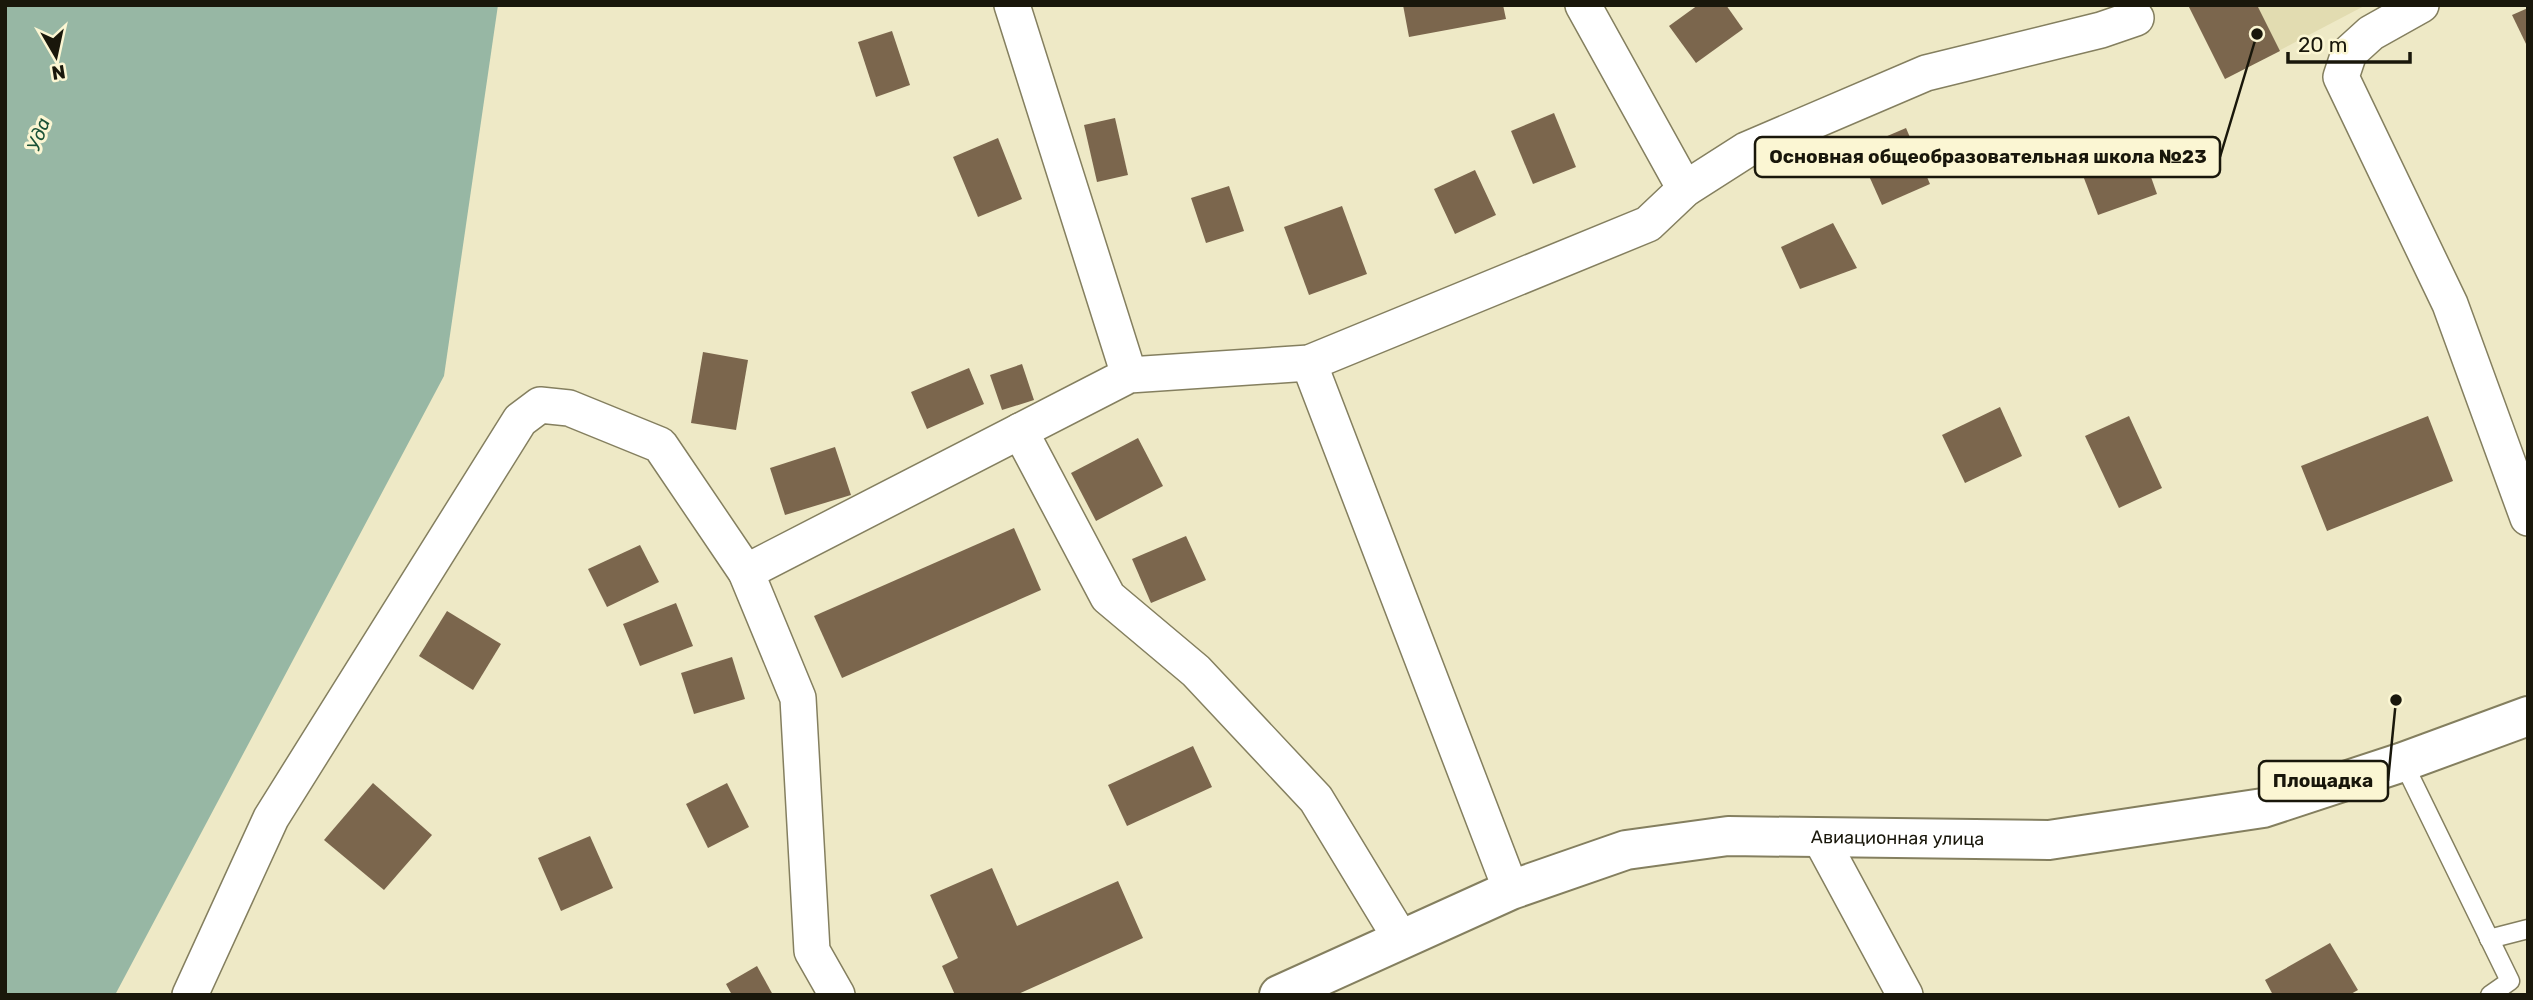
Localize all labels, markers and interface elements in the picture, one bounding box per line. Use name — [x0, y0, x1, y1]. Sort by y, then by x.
north arrow — [21, 21, 91, 91]
scale bar — [2288, 21, 2410, 65]
text: 20 m — [2298, 32, 2347, 57]
text: N — [50, 60, 67, 85]
water label: Уда — [22, 115, 55, 154]
callout: Основная общеобразовательная школа №23 — [1755, 137, 2220, 177]
text: Основная общеобразовательная школа №23 — [1769, 145, 2207, 168]
callout: Площадка — [2259, 761, 2388, 801]
text: Площадка — [2273, 769, 2373, 792]
street label: Авиационная улица — [1811, 826, 1984, 850]

